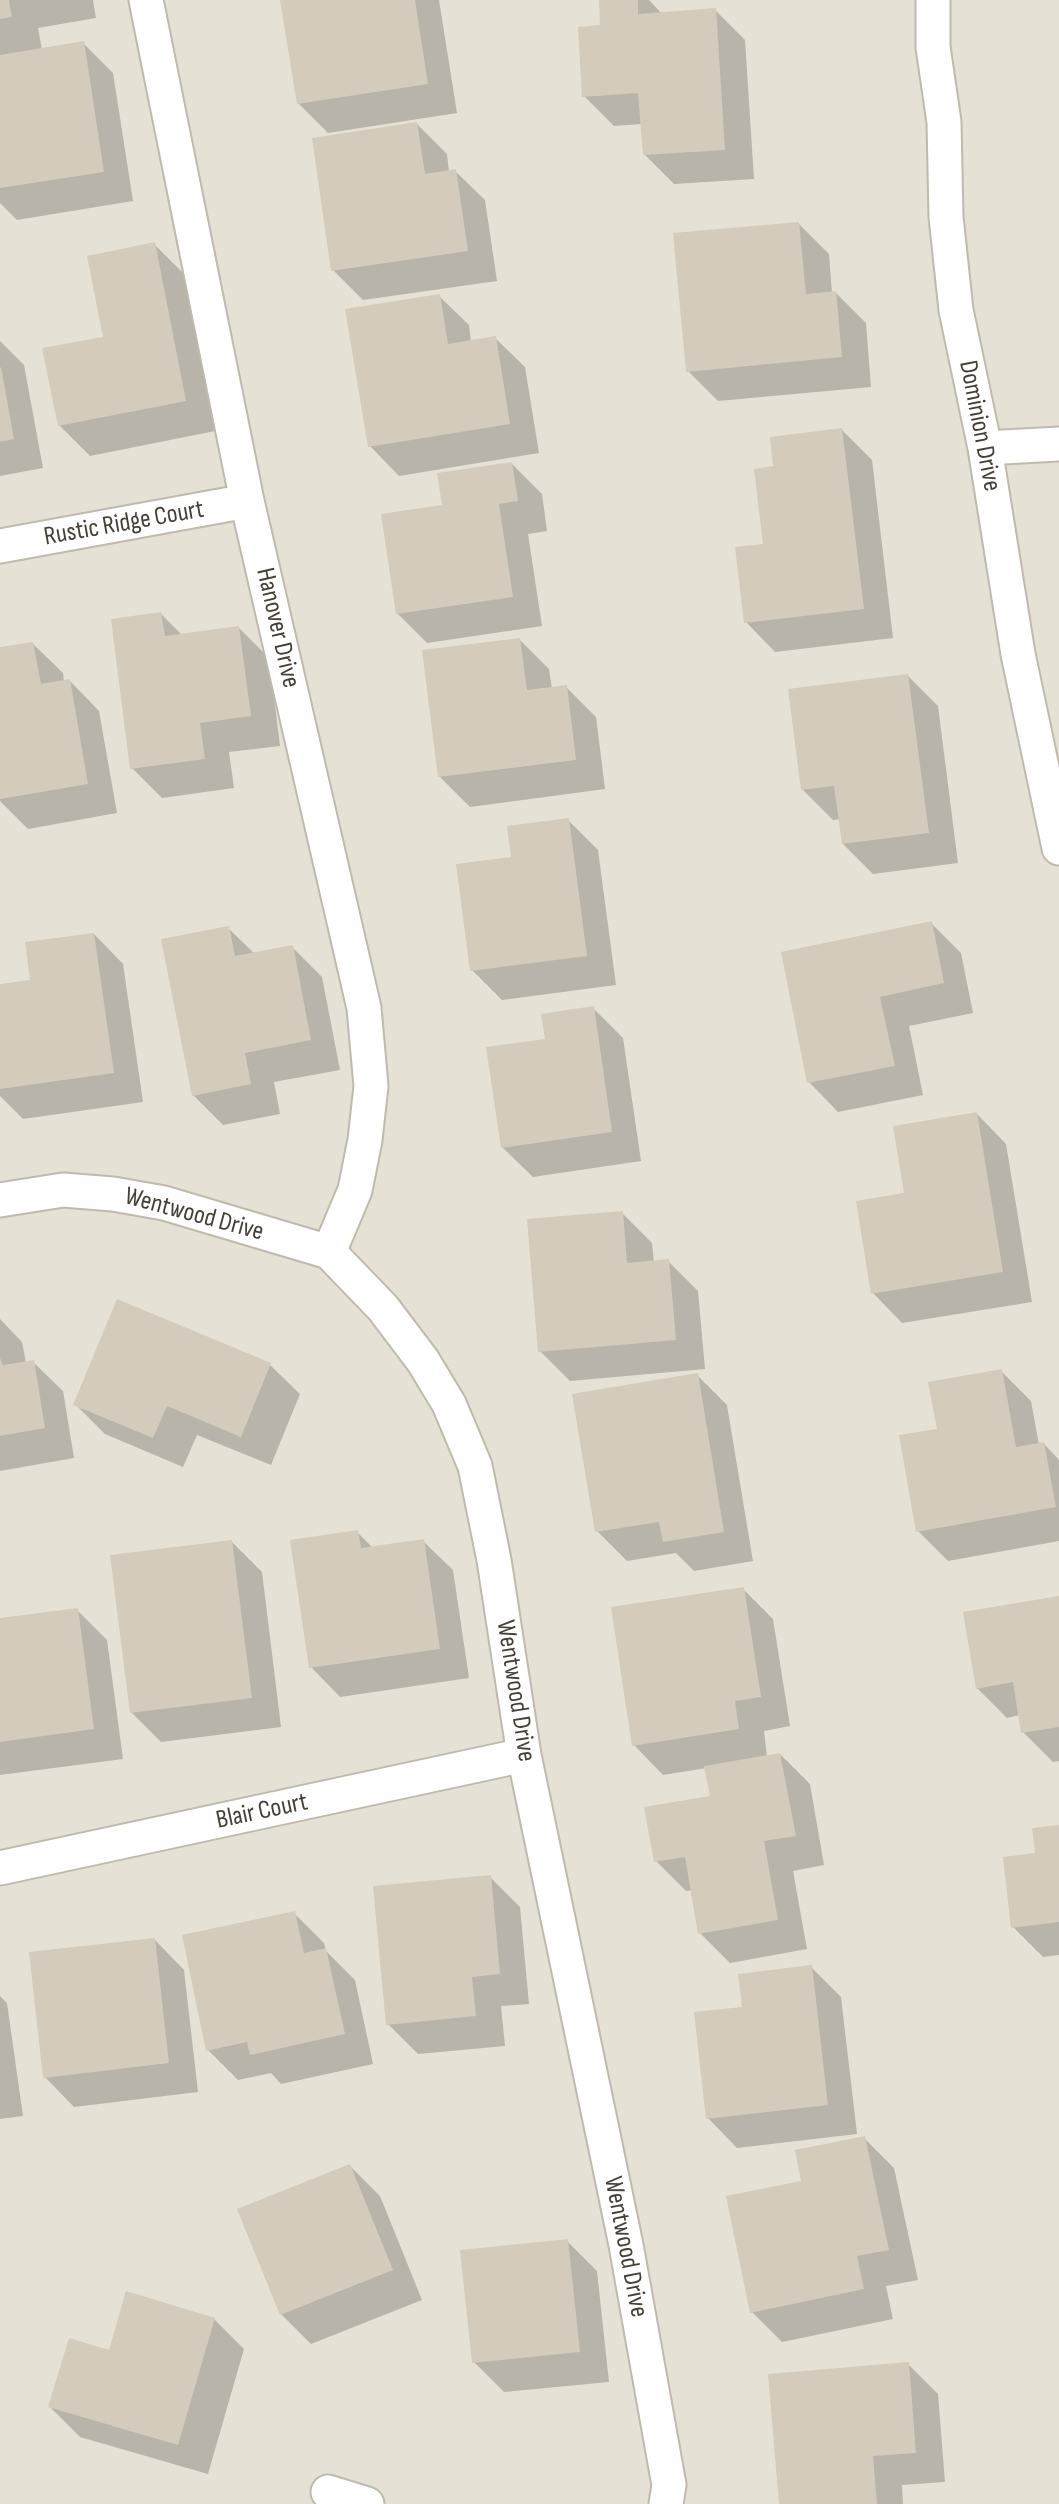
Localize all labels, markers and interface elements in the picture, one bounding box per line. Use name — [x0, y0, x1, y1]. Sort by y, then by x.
street label: Dominion Drive — [951, 358, 1007, 494]
street label: Rustic Ridge Court — [42, 495, 206, 553]
street label: Hanover Drive — [248, 565, 306, 691]
street label: Wentwood Drive — [121, 1181, 267, 1249]
street label: Wentwood Drive — [488, 1618, 542, 1764]
street label: Blair Court — [213, 1787, 311, 1837]
street label: Wentwood Drive — [596, 2174, 654, 2320]

